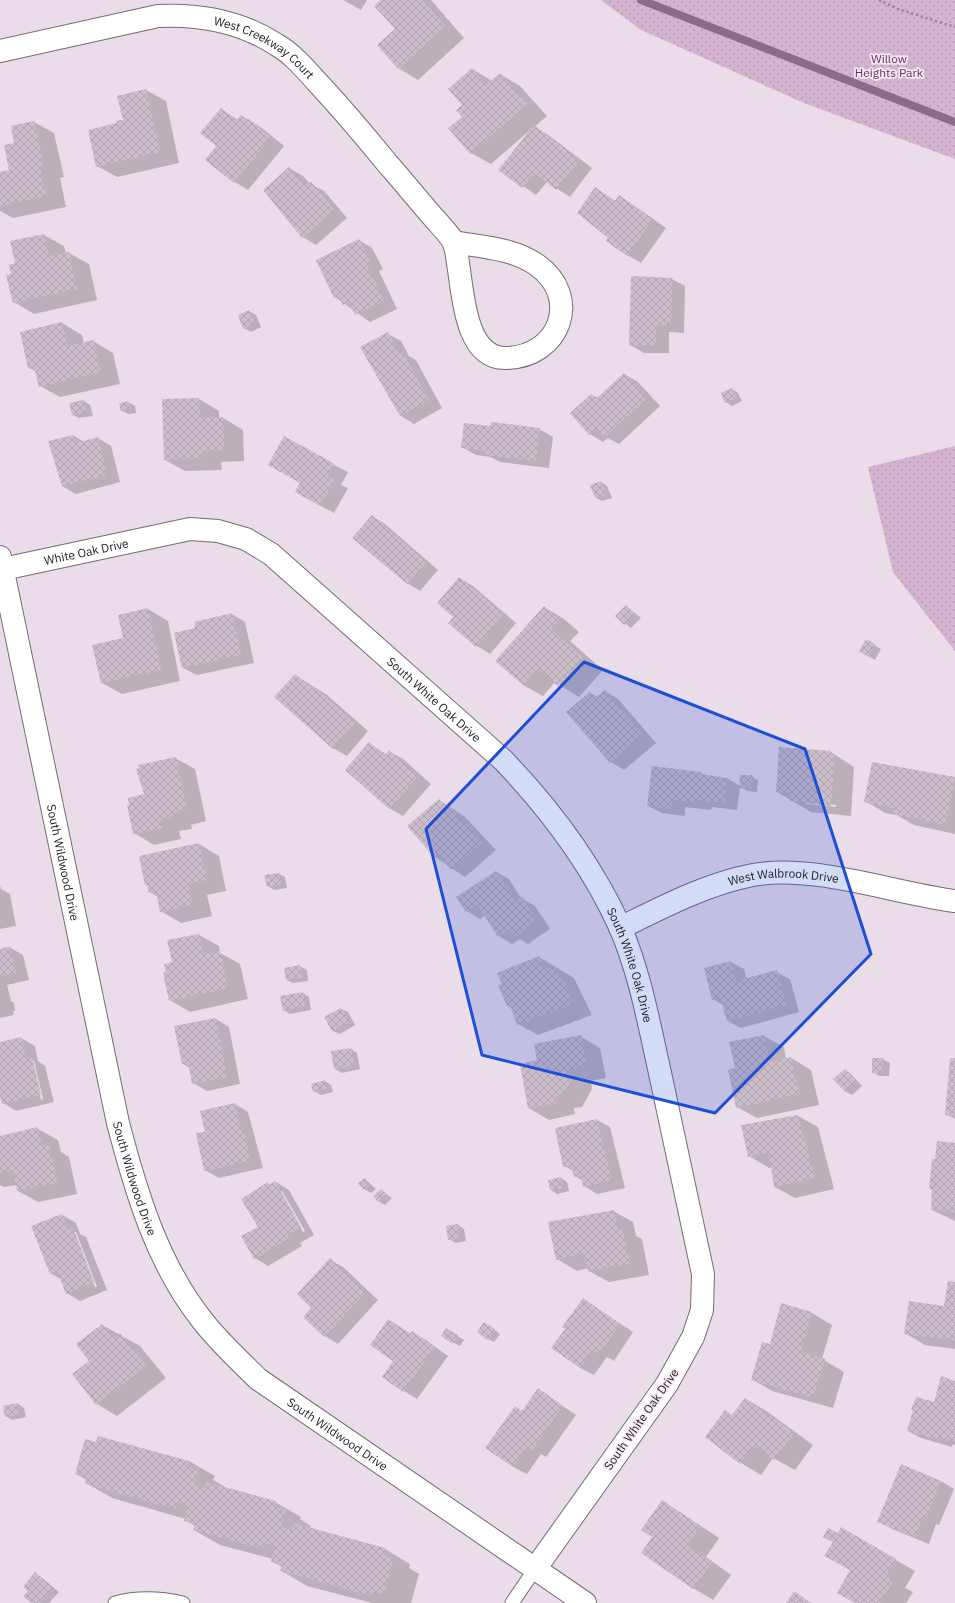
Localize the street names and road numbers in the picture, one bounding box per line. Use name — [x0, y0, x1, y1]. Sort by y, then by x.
street label: West Creekway Court — [213, 12, 318, 82]
street label: White Oak Drive — [42, 535, 130, 568]
street label: South White Oak Drive — [384, 653, 485, 745]
street label: South Wildwood Drive — [44, 803, 83, 922]
street label: West Walbrook Drive — [726, 865, 841, 888]
street label: South White Oak Drive — [604, 905, 656, 1024]
street label: South Wildwood Drive — [110, 1120, 160, 1238]
street label: South White Oak Drive — [600, 1365, 682, 1473]
street label: South Wildwood Drive — [285, 1394, 391, 1474]

